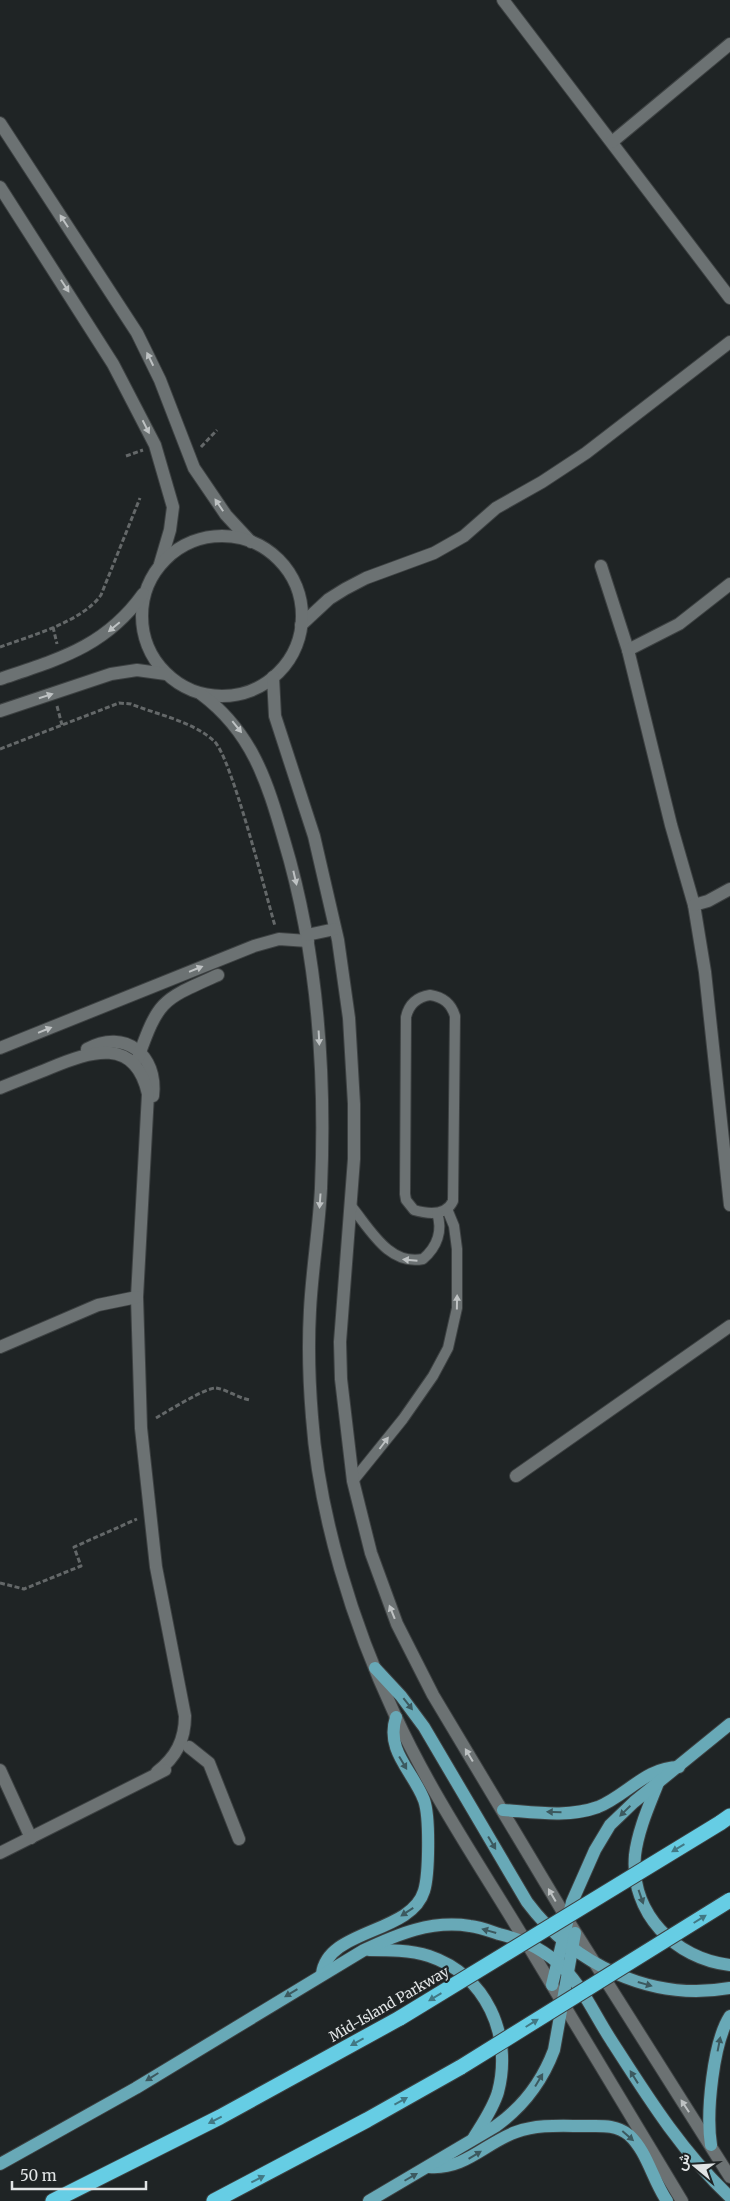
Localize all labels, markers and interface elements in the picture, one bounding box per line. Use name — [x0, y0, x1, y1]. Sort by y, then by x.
one-way arrow — [59, 214, 69, 228]
one-way arrow — [60, 280, 69, 293]
one-way arrow — [146, 352, 154, 366]
one-way arrow — [142, 420, 150, 434]
one-way arrow — [214, 499, 224, 512]
one-way arrow — [107, 621, 120, 632]
one-way arrow — [39, 691, 54, 699]
one-way arrow — [231, 720, 242, 733]
one-way arrow — [291, 870, 299, 885]
one-way arrow — [189, 964, 203, 972]
one-way arrow — [38, 1025, 52, 1033]
one-way arrow — [316, 1030, 324, 1046]
one-way arrow — [316, 1193, 324, 1209]
one-way arrow — [401, 1255, 417, 1263]
one-way arrow — [453, 1293, 461, 1309]
one-way arrow — [379, 1437, 390, 1450]
one-way arrow — [388, 1604, 396, 1619]
one-way arrow — [403, 1697, 413, 1711]
one-way arrow — [465, 1748, 474, 1761]
one-way arrow — [398, 1757, 407, 1770]
one-way arrow — [619, 1805, 631, 1817]
one-way arrow — [546, 1808, 562, 1816]
one-way arrow — [488, 1836, 497, 1850]
one-way arrow — [672, 1844, 685, 1853]
one-way arrow — [548, 1887, 556, 1902]
one-way arrow — [638, 1889, 645, 1904]
one-way arrow — [401, 1908, 414, 1917]
one-way arrow — [693, 1914, 706, 1924]
one-way arrow — [481, 1926, 496, 1934]
street label: Mid-Island Parkway — [326, 1962, 453, 2046]
one-way arrow — [637, 1981, 652, 1989]
one-way arrow — [284, 1988, 297, 1997]
one-way arrow — [428, 1992, 441, 2001]
one-way arrow — [525, 2018, 538, 2028]
one-way arrow — [715, 2036, 723, 2052]
one-way arrow — [350, 2038, 365, 2046]
one-way arrow — [630, 2070, 639, 2084]
one-way arrow — [146, 2073, 159, 2082]
one-way arrow — [535, 2074, 544, 2087]
one-way arrow — [393, 2097, 408, 2105]
one-way arrow — [681, 2099, 690, 2113]
one-way arrow — [207, 2116, 222, 2124]
one-way arrow — [621, 2130, 634, 2141]
north arrow — [670, 2141, 720, 2191]
one-way arrow — [468, 2150, 482, 2159]
text: ش — [671, 2151, 694, 2173]
scale bar — [12, 2158, 146, 2190]
text: 50 m — [20, 2166, 57, 2185]
one-way arrow — [404, 2173, 419, 2181]
one-way arrow — [251, 2175, 265, 2183]

